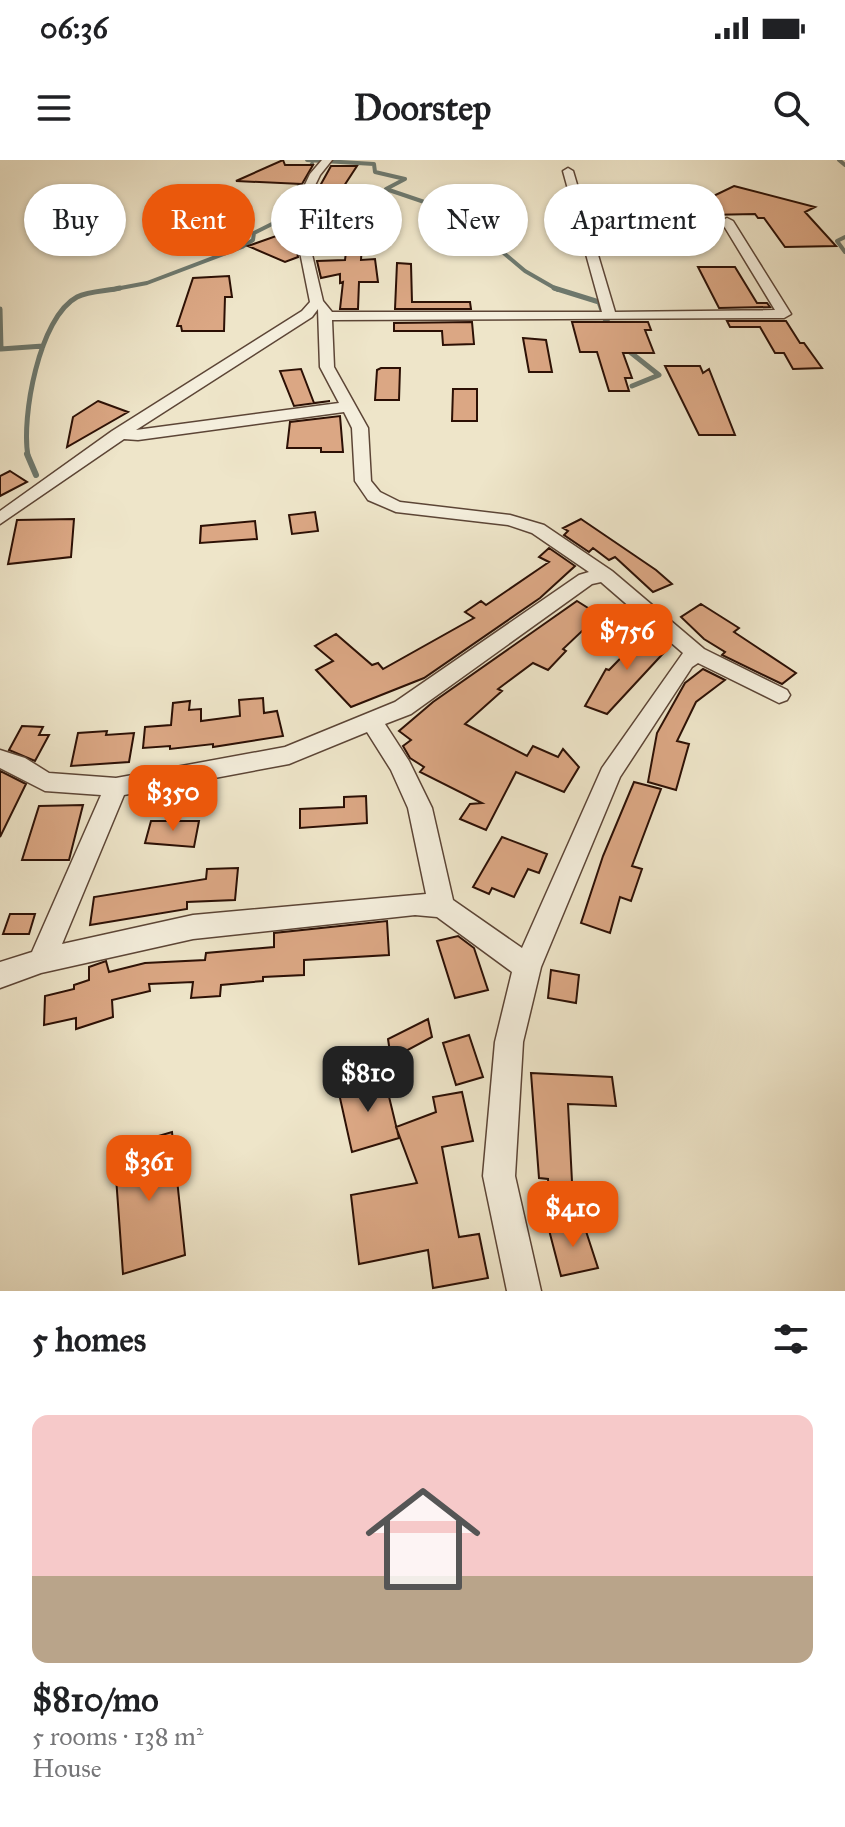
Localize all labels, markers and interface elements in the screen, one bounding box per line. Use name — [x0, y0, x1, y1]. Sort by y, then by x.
text: 06:36 — [40, 10, 108, 46]
icon: menu — [32, 86, 76, 130]
text: Doorstep — [354, 86, 491, 130]
icon: search — [769, 86, 813, 130]
chip: Buy — [24, 184, 126, 256]
chip: Rent — [142, 184, 255, 256]
chip: Filters — [271, 184, 402, 256]
chip: New — [418, 184, 528, 256]
chip: Apartment — [544, 184, 725, 256]
pin: $756 — [580, 604, 674, 672]
text: $756 — [600, 614, 654, 646]
pin: $350 — [126, 765, 220, 833]
text: $350 — [146, 775, 200, 807]
pin: $810 — [321, 1046, 415, 1114]
text: $810 — [341, 1056, 395, 1088]
pin: $361 — [102, 1135, 196, 1203]
text: $361 — [124, 1145, 174, 1177]
pin: $410 — [526, 1181, 620, 1249]
text: $410 — [545, 1191, 601, 1223]
icon: filters — [769, 1317, 813, 1361]
text: 5 homes — [32, 1319, 146, 1360]
icon: home — [351, 1467, 495, 1611]
text: $810/mo — [32, 1679, 159, 1720]
text: 5 rooms · 138 m² — [32, 1720, 204, 1752]
text: House — [32, 1752, 102, 1784]

